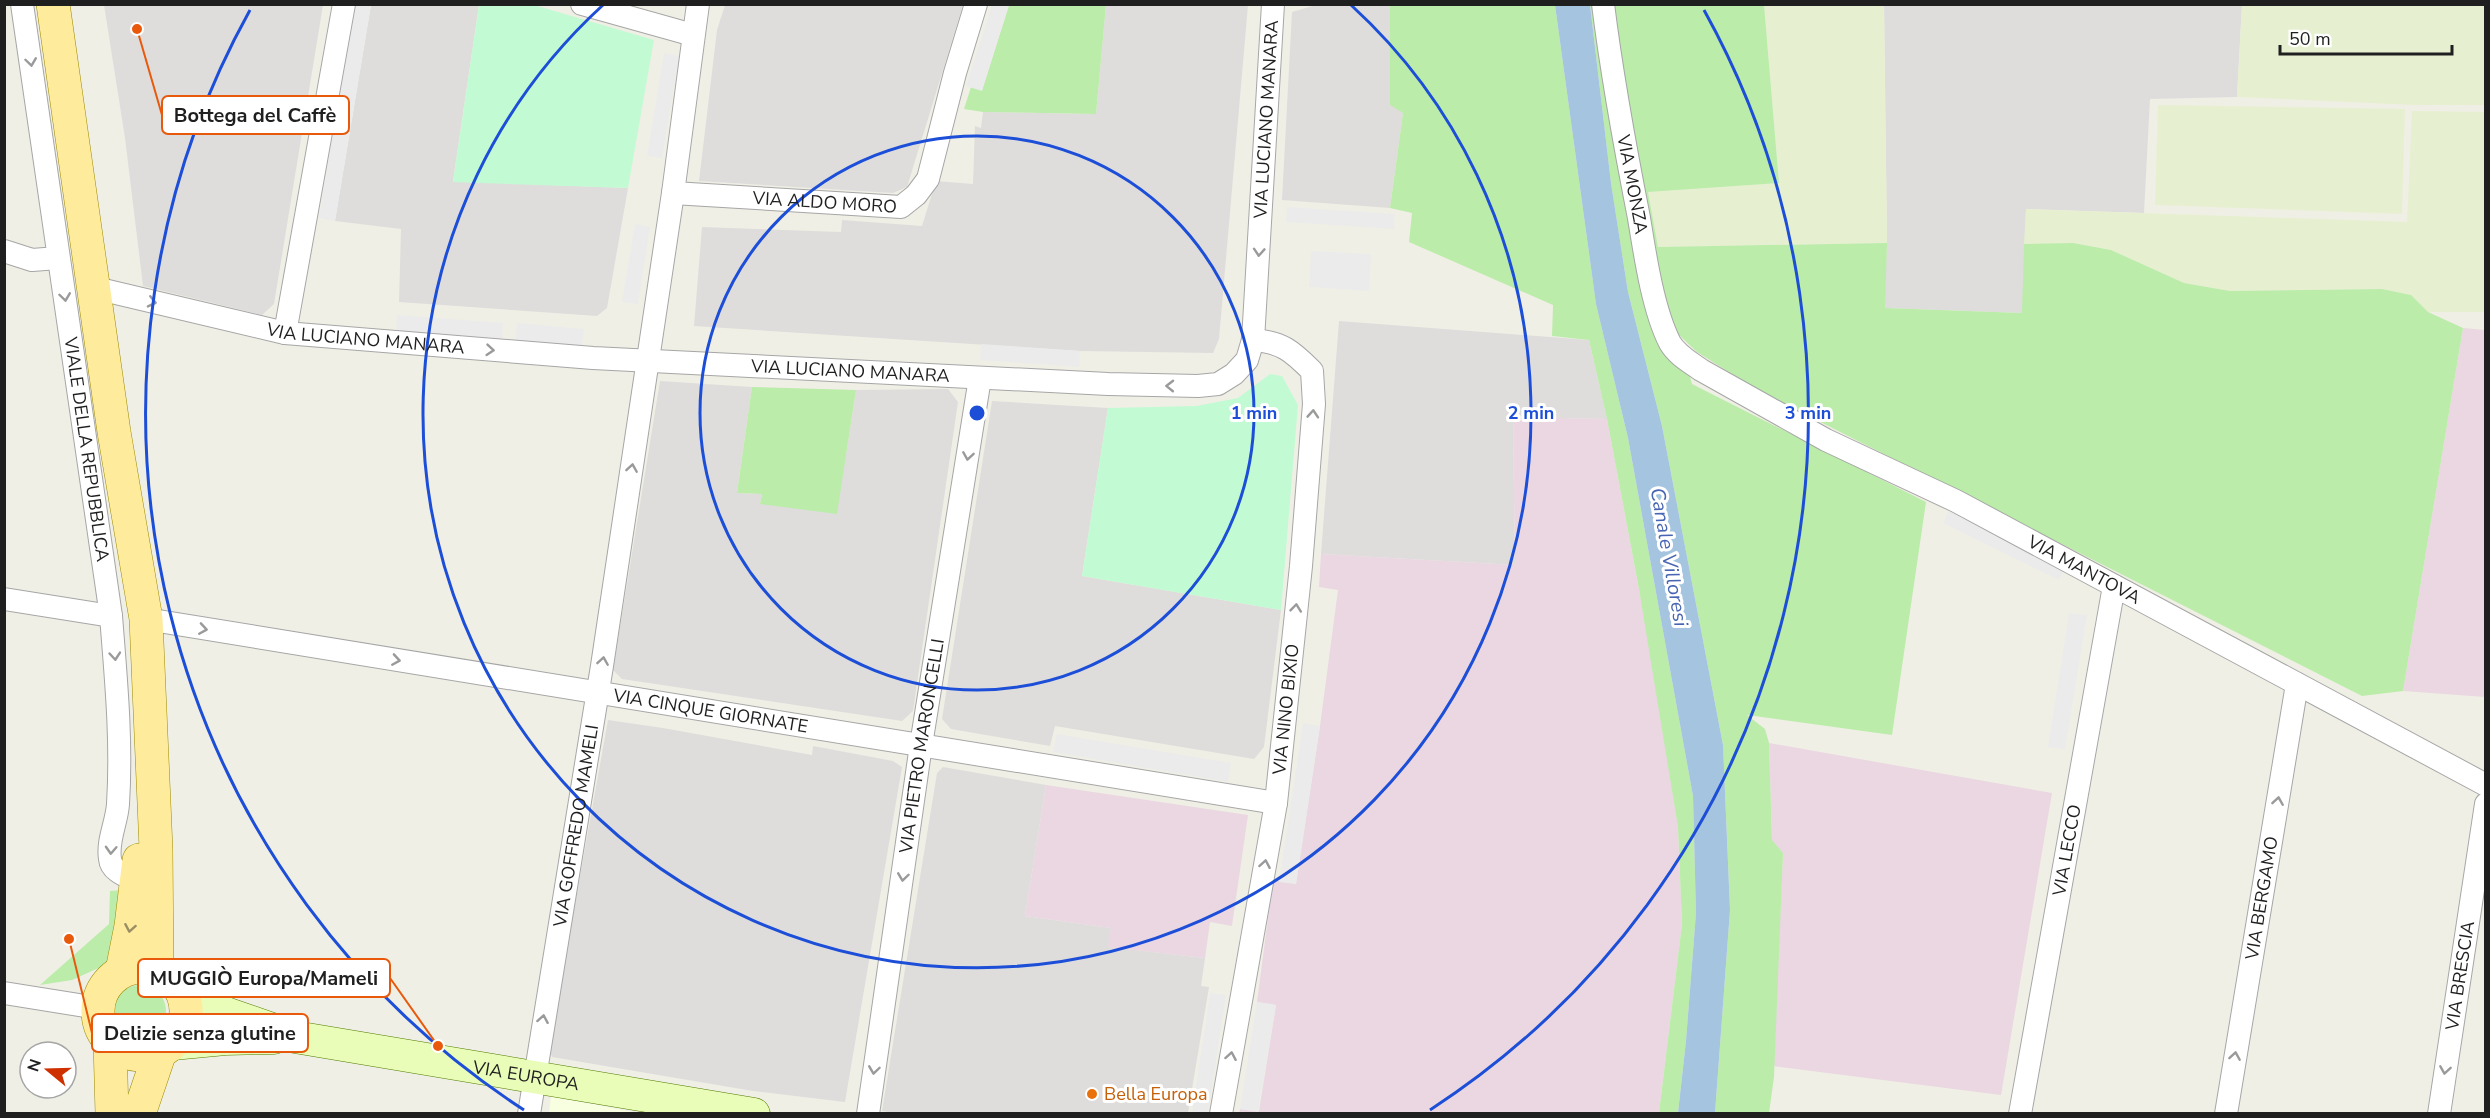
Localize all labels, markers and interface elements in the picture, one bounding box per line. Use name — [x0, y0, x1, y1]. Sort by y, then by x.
scale bar — [2280, 18, 2452, 56]
street label: VIA LUCIANO MANARA — [1248, 19, 1284, 220]
text: 50 m — [2289, 27, 2331, 51]
one-way arrow — [24, 58, 36, 67]
callout: Bottega del Caffè — [162, 96, 349, 134]
text: Bottega del Caffè — [174, 102, 336, 129]
street label: VIA MONZA — [1611, 132, 1653, 236]
street label: VIA ALDO MORO — [751, 186, 898, 219]
one-way arrow — [1253, 247, 1266, 256]
one-way arrow — [58, 292, 70, 302]
one-way arrow — [147, 294, 157, 307]
street label: VIA LUCIANO MANARA — [263, 317, 466, 360]
street label: VIALE DELLA REPUBBLICA — [58, 334, 115, 563]
one-way arrow — [485, 343, 494, 356]
street label: VIA LUCIANO MANARA — [750, 354, 950, 388]
one-way arrow — [1166, 380, 1175, 392]
text: 1 min — [1231, 401, 1277, 425]
text: 2 min — [1508, 401, 1554, 425]
text: 3 min — [1785, 401, 1831, 425]
centre of rings — [967, 403, 987, 423]
one-way arrow — [1306, 409, 1319, 418]
one-way arrow — [962, 451, 975, 461]
one-way arrow — [626, 463, 638, 472]
water label: Canale Villoresi — [1644, 485, 1695, 629]
street label: VIA MANTOVA — [2023, 529, 2145, 610]
one-way arrow — [1290, 603, 1302, 612]
one-way arrow — [199, 622, 208, 634]
street label: VIA PIETRO MARONCELLI — [893, 637, 950, 856]
street label: VIA NINO BIXIO — [1267, 643, 1305, 777]
one-way arrow — [108, 652, 121, 661]
one-way arrow — [390, 653, 400, 666]
one-way arrow — [597, 656, 609, 665]
street label: VIA CINQUE GIORNATE — [610, 683, 810, 739]
street label: VIA GOFFREDO MAMELI — [548, 723, 604, 930]
one-way arrow — [2271, 797, 2283, 806]
street label: VIA LECCO — [2047, 803, 2087, 899]
street label: VIA BERGAMO — [2240, 834, 2284, 962]
one-way arrow — [104, 846, 117, 855]
one-way arrow — [1258, 859, 1271, 869]
one-way arrow — [897, 873, 909, 882]
street label: VIA BRESCIA — [2440, 919, 2480, 1033]
one-way arrow — [124, 923, 137, 933]
callout: MUGGIÒ Europa/Mameli — [138, 959, 390, 997]
text: MUGGIÒ Europa/Mameli — [150, 965, 378, 992]
callout: Delizie senza glutine — [92, 1014, 308, 1052]
one-way arrow — [536, 1014, 549, 1024]
text: Delizie senza glutine — [104, 1020, 296, 1047]
north arrow — [18, 1040, 78, 1100]
one-way arrow — [1224, 1051, 1237, 1061]
one-way arrow — [2229, 1051, 2241, 1060]
street label: VIA EUROPA — [470, 1055, 581, 1096]
text: N — [22, 1056, 47, 1075]
one-way arrow — [2440, 1065, 2452, 1074]
one-way arrow — [869, 1066, 881, 1075]
place label: Bella Europa — [1104, 1082, 1208, 1106]
marker: Bella Europa — [1085, 1087, 1099, 1101]

